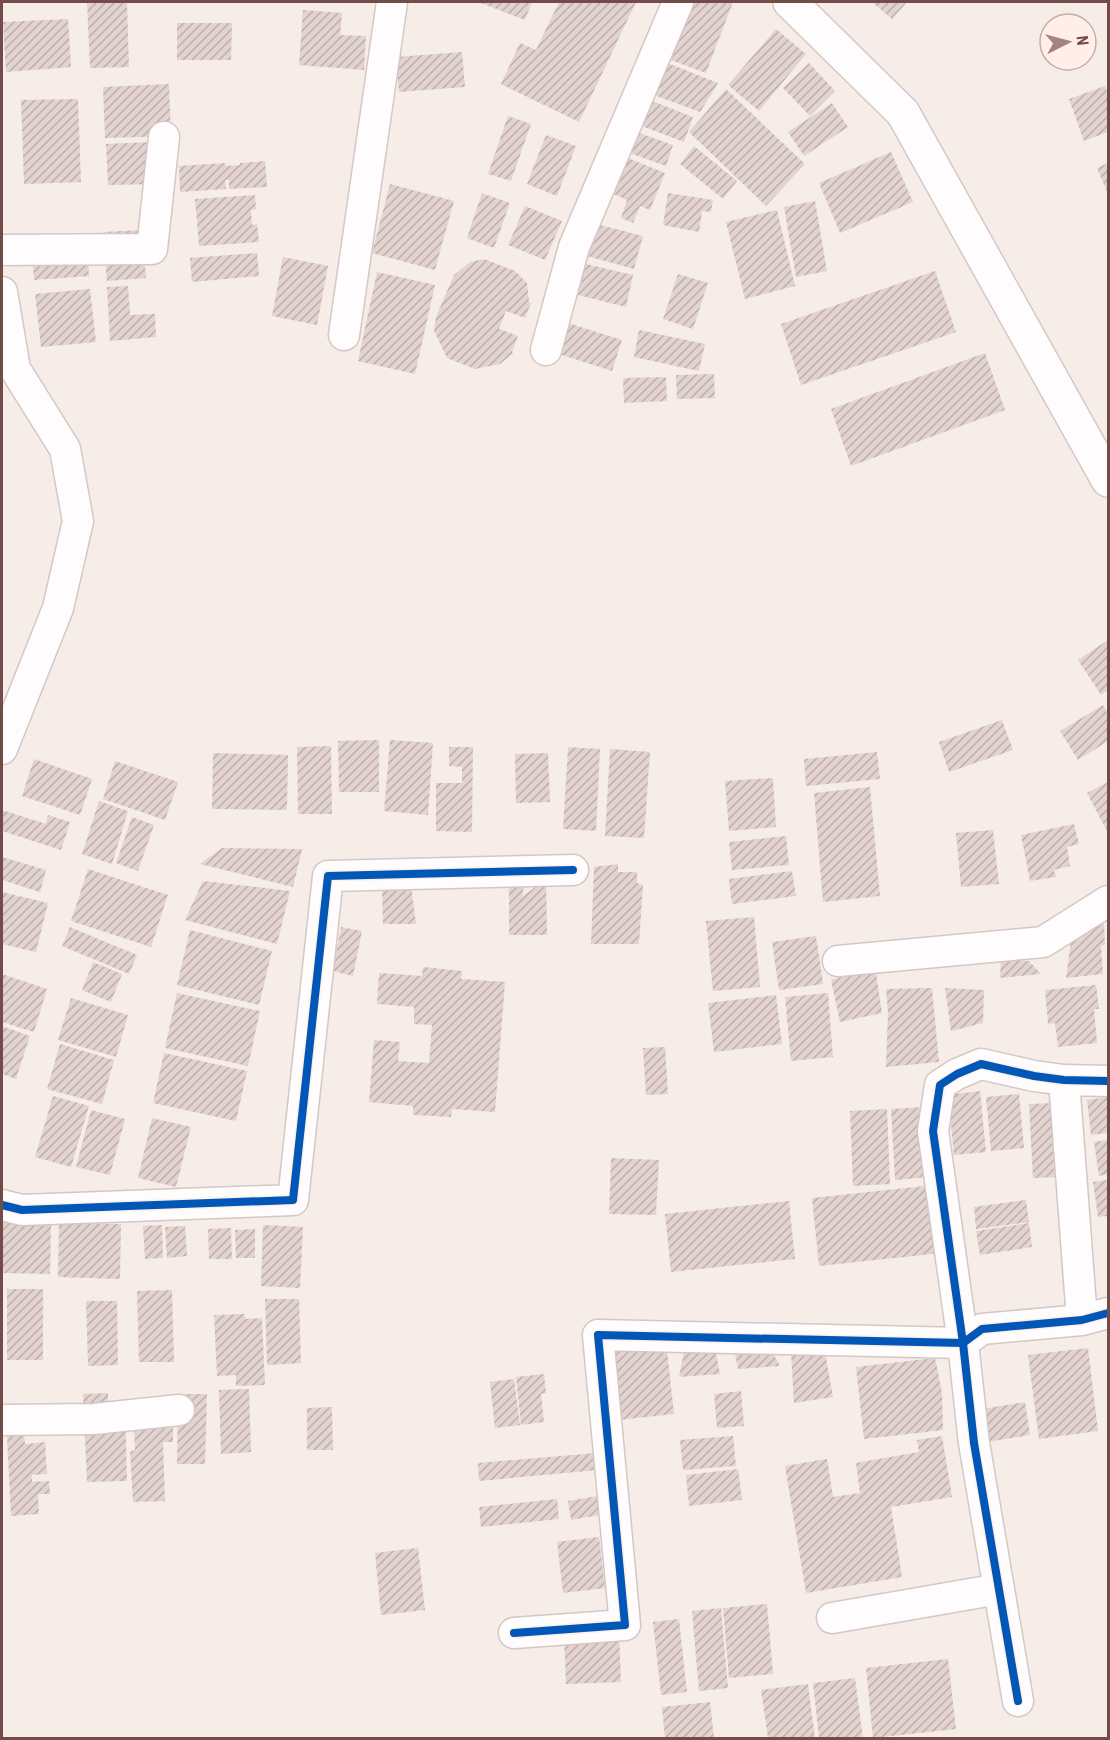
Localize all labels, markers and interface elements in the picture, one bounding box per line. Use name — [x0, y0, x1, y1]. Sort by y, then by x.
north arrow — [1038, 12, 1098, 72]
text: N — [1072, 35, 1092, 46]

